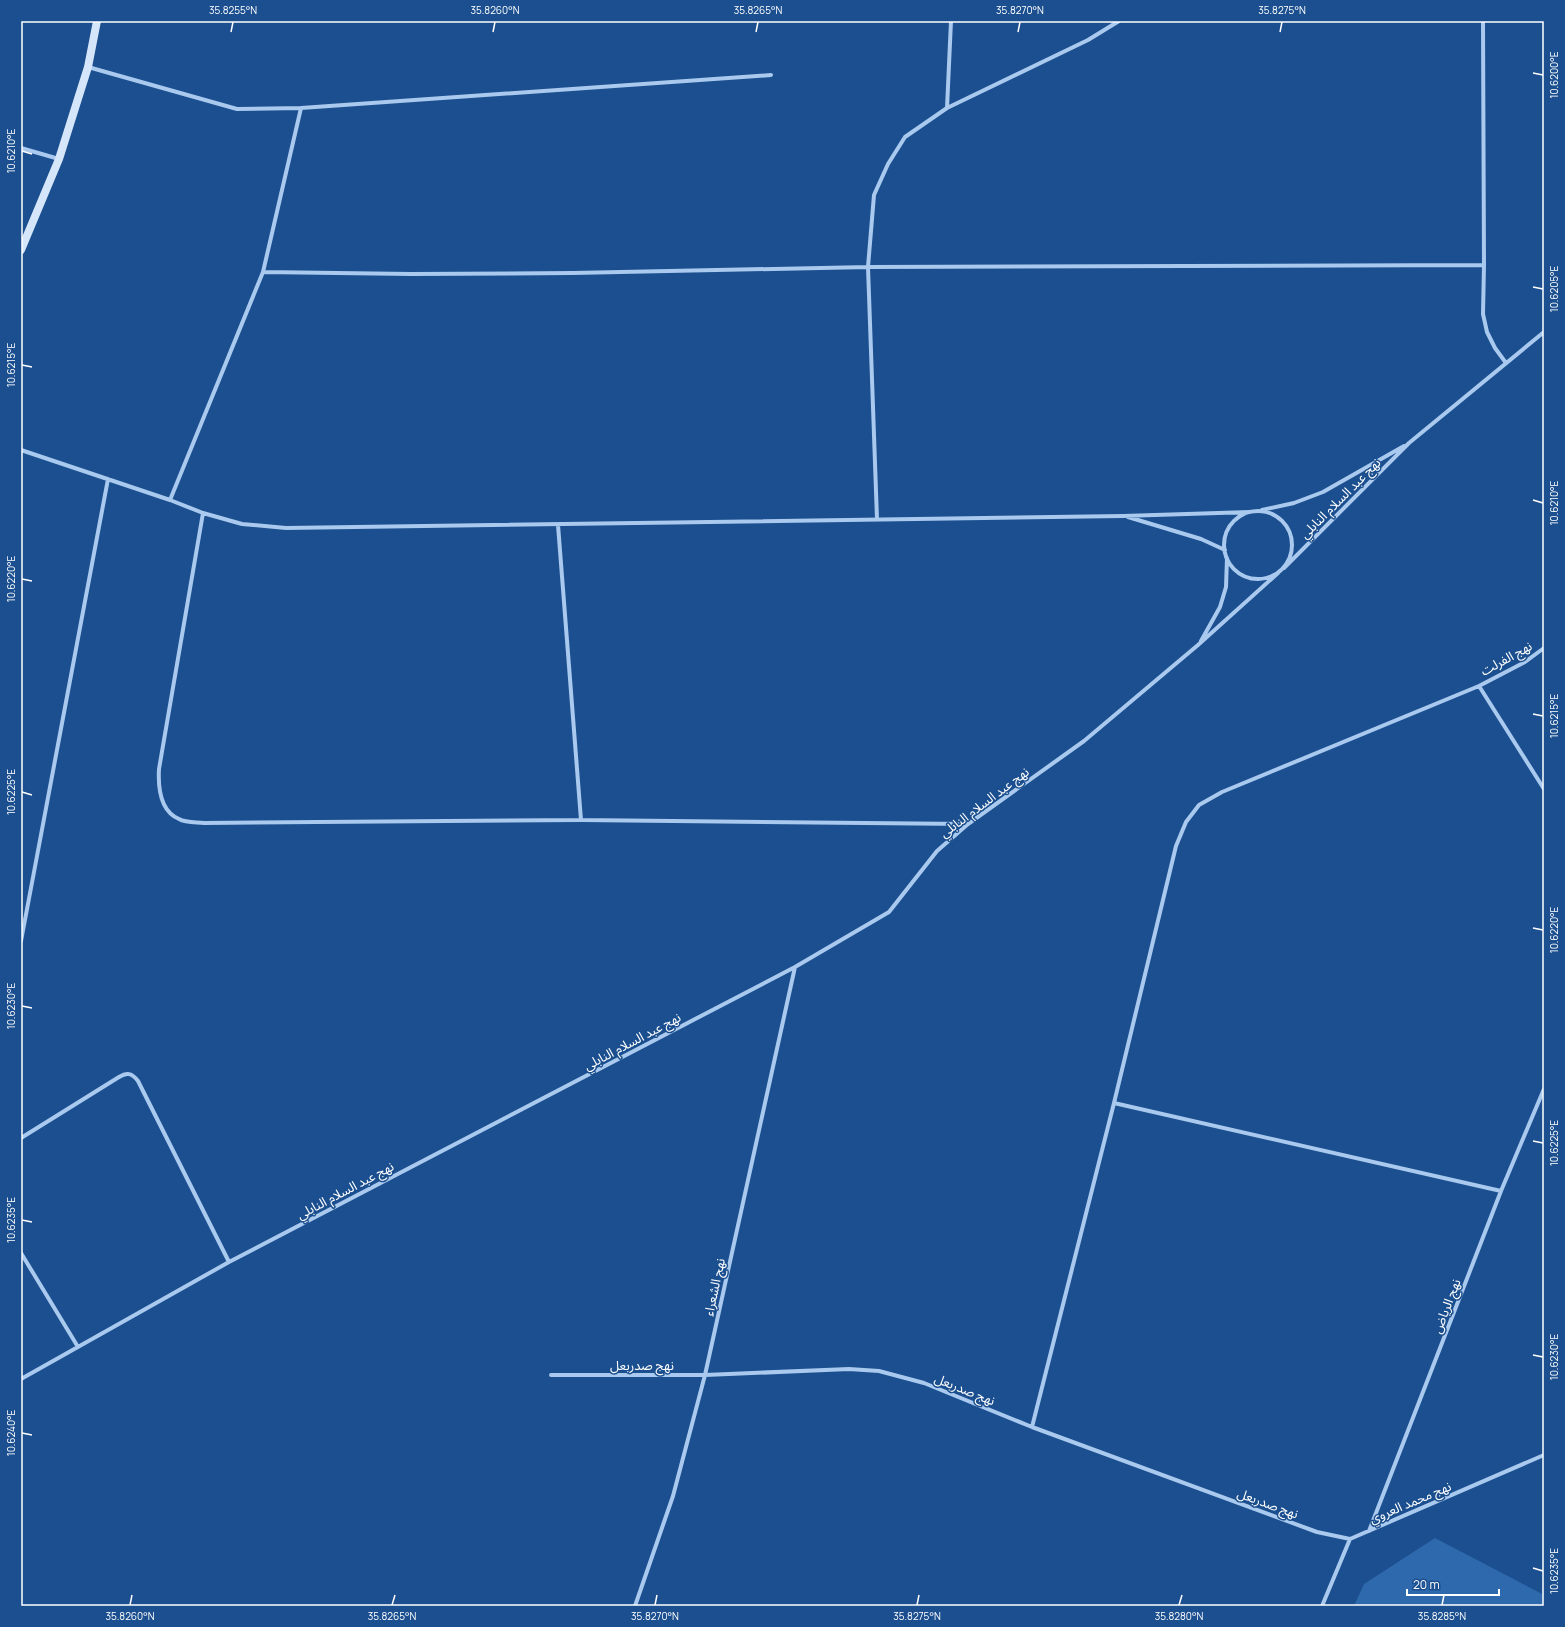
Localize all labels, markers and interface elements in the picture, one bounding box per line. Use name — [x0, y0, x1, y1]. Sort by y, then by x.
text: 35.8255°N — [209, 3, 257, 17]
text: 35.8260°N — [471, 3, 520, 17]
text: 35.8265°N — [734, 3, 782, 17]
text: 35.8270°N — [996, 3, 1044, 17]
text: 35.8275°N — [1258, 3, 1306, 17]
text: 10.6200°E — [1547, 51, 1561, 98]
text: 10.6210°E — [4, 128, 18, 173]
text: 10.6205°E — [1547, 265, 1561, 312]
text: 10.6215°E — [4, 343, 18, 387]
street label: نهج عبد السلام النابلي — [1296, 454, 1386, 544]
text: 10.6210°E — [1547, 480, 1561, 525]
text: 10.6220°E — [4, 555, 18, 602]
street label: نهج الفرلت — [1477, 636, 1536, 681]
text: 10.6215°E — [1547, 694, 1561, 738]
street label: نهج عبد السلام النابلي — [936, 762, 1034, 843]
text: 10.6225°E — [4, 769, 18, 815]
text: 10.6220°E — [1547, 906, 1561, 953]
text: 10.6230°E — [4, 983, 18, 1029]
street label: نهج عبد السلام النابلي — [580, 1008, 685, 1076]
text: 10.6225°E — [1547, 1120, 1561, 1166]
street label: نهج عبد السلام النابلي — [293, 1157, 398, 1225]
text: 10.6235°E — [4, 1197, 18, 1243]
street label: نهج الشعراء — [699, 1256, 731, 1318]
street label: نهج الرياض — [1427, 1276, 1466, 1337]
text: 10.6230°E — [1547, 1334, 1561, 1380]
street label: نهج صدربعل — [610, 1356, 674, 1376]
street label: نهج صدربعل — [931, 1369, 998, 1411]
text: 10.6240°E — [4, 1409, 18, 1456]
street label: نهج محمد العروي — [1366, 1477, 1455, 1529]
street label: نهج صدربعل — [1234, 1484, 1301, 1524]
text: 10.6235°E — [1547, 1548, 1561, 1594]
scale bar — [1407, 1571, 1499, 1597]
text: 20 m — [1413, 1576, 1440, 1593]
text: 35.8260°N — [106, 1609, 155, 1623]
text: 35.8265°N — [368, 1609, 416, 1623]
text: 35.8270°N — [631, 1609, 679, 1623]
text: 35.8275°N — [893, 1609, 941, 1623]
text: 35.8280°N — [1155, 1609, 1203, 1623]
text: 35.8285°N — [1418, 1609, 1466, 1623]

